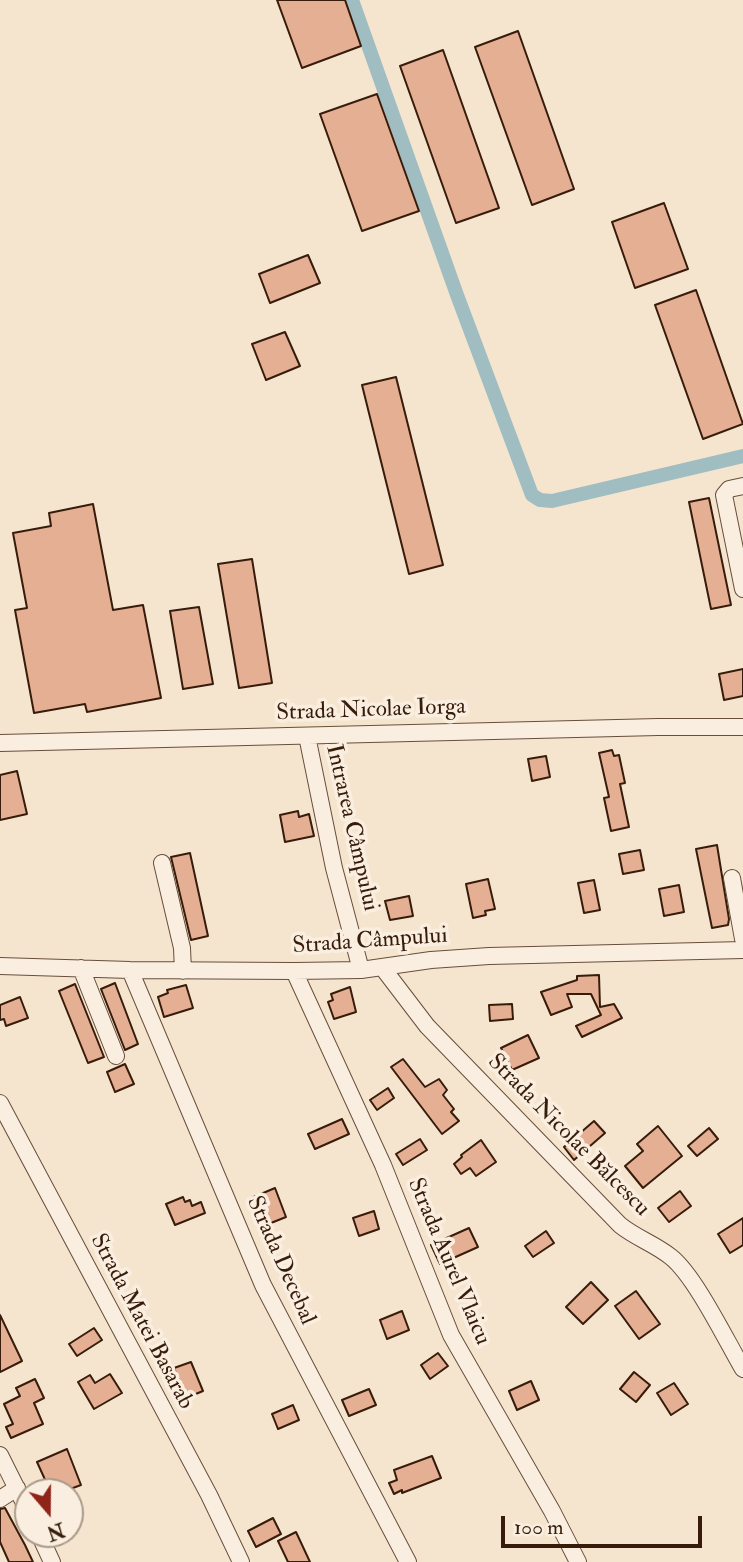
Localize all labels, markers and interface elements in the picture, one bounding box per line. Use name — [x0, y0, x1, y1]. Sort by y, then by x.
street label: Strada Nicolae Iorga — [276, 694, 466, 728]
street label: Intrarea Câmpului — [318, 742, 384, 914]
street label: Strada Câmpului — [292, 923, 448, 961]
street label: Strada Nicolae Bălcescu — [481, 1049, 655, 1223]
street label: Strada Aurel Vlaicu — [400, 1174, 496, 1350]
street label: Strada Decebal — [239, 1192, 321, 1330]
street label: Strada Matei Basarab — [83, 1230, 199, 1414]
north arrow — [14, 1478, 84, 1548]
scale bar — [505, 1502, 706, 1546]
text: 100 m — [514, 1514, 564, 1541]
text: N — [43, 1517, 68, 1545]

